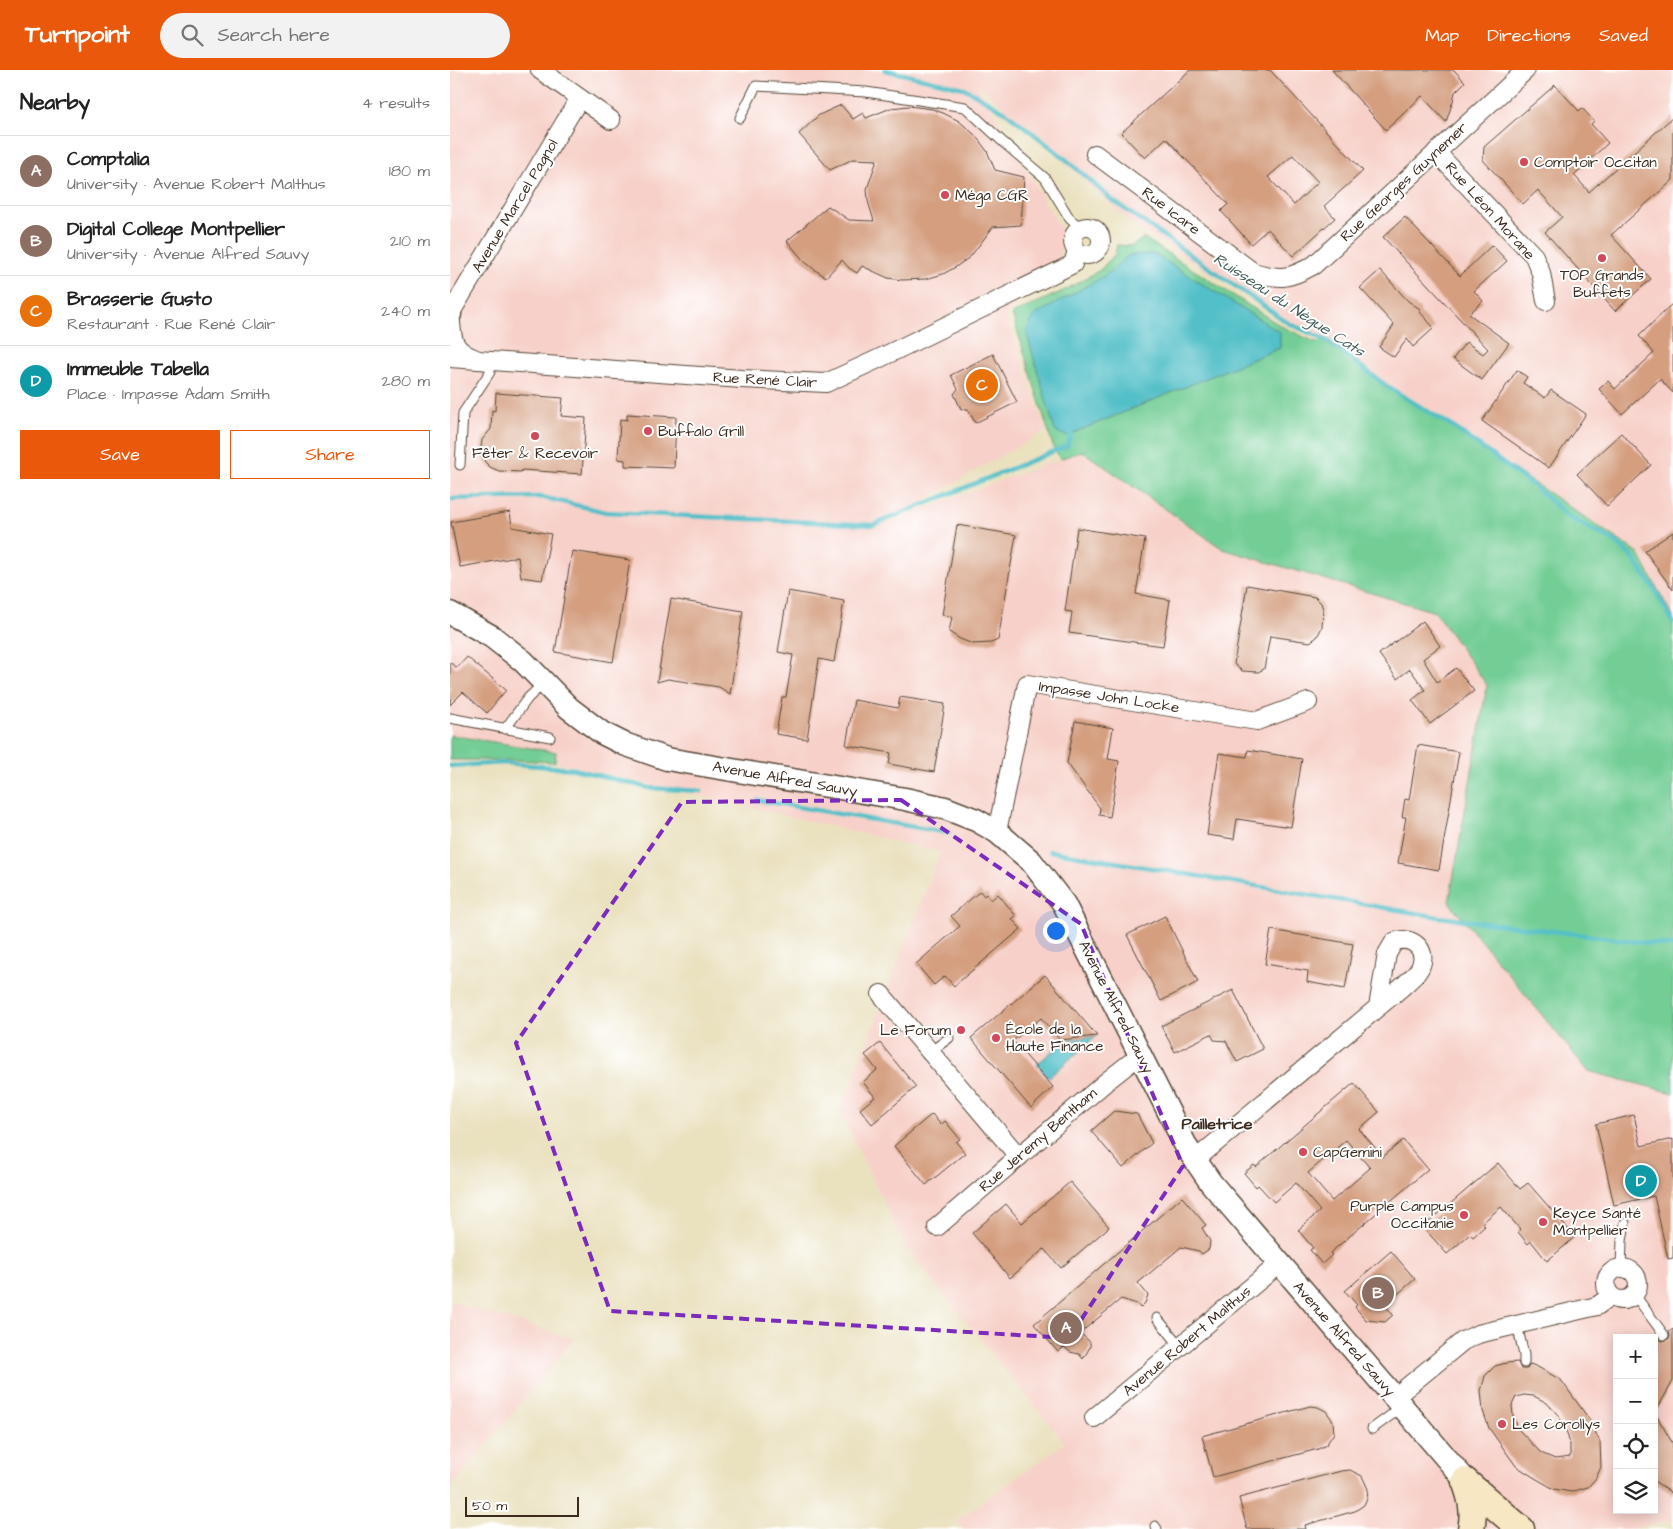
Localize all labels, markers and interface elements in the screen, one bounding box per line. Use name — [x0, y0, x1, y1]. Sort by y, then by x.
search box — [160, 13, 510, 58]
text: Turnpoint — [25, 18, 130, 52]
icon: search — [178, 21, 206, 49]
text: Search here — [218, 22, 330, 49]
text: Map — [1425, 23, 1459, 48]
text: Directions — [1487, 23, 1571, 48]
text: Saved — [1599, 23, 1648, 48]
text: Nearby — [20, 88, 90, 117]
text: 4 results — [362, 92, 430, 114]
street label: Rue Georges Guynemer — [1336, 117, 1473, 247]
street label: Avenue Marcel Pagnol — [467, 135, 564, 277]
text: Comptalia — [67, 146, 149, 173]
place label: Comptoir Occitan — [1534, 152, 1657, 173]
marker: Comptoir Occitan — [1518, 156, 1530, 168]
street label: Rue Léon Morane — [1440, 157, 1540, 265]
text: A — [31, 160, 41, 182]
text: 180 m — [389, 160, 430, 182]
text: University · Avenue Robert Malthus — [67, 173, 326, 195]
street label: Rue Icare — [1137, 182, 1205, 240]
place label: Méga CGR — [955, 185, 1029, 207]
marker: Méga CGR — [939, 189, 951, 201]
text: Digital College Montpellier — [67, 216, 285, 243]
text: B — [30, 230, 42, 252]
text: 210 m — [390, 230, 430, 252]
text: University · Avenue Alfred Sauvy — [67, 243, 309, 265]
water label: Ruisseau du Nègue Cats — [1209, 248, 1370, 364]
marker: TOP Grands Buffets — [1596, 252, 1608, 264]
place label: TOP Grands Buffets — [1560, 265, 1644, 303]
text: Brasserie Gusto — [67, 286, 212, 313]
text: C — [30, 300, 42, 322]
text: 240 m — [381, 300, 430, 322]
text: Restaurant · Rue René Clair — [67, 313, 275, 335]
text: Immeuble Tabella — [67, 356, 209, 383]
pin: C — [966, 366, 998, 404]
street label: Rue René Clair — [713, 367, 817, 393]
text: D — [31, 370, 41, 392]
text: 280 m — [382, 370, 430, 392]
text: Place · Impasse Adam Smith — [67, 383, 270, 405]
place label: Buffalo Grill — [658, 421, 744, 442]
marker: Buffalo Grill — [642, 425, 654, 437]
button: Save — [20, 430, 220, 479]
button: Share — [230, 430, 430, 479]
marker: Fêter & Recevoir — [529, 430, 541, 442]
place label: Fêter & Recevoir — [472, 443, 598, 464]
street label: Impasse John Locke — [1037, 676, 1181, 718]
street label: Avenue Alfred Sauvy — [711, 756, 859, 803]
your location — [1043, 918, 1069, 944]
street label: Avenue Alfred Sauvy — [1072, 937, 1159, 1078]
place label: École de la Haute Finance — [1006, 1019, 1103, 1057]
place label: Le Forum — [880, 1020, 951, 1041]
marker: Le Forum — [955, 1024, 967, 1036]
marker: École de la Haute Finance — [990, 1032, 1002, 1044]
street label: Rue Jeremy Bentham — [975, 1083, 1102, 1198]
district label: Pailletrice — [1182, 1113, 1253, 1135]
place label: CapGemini — [1313, 1142, 1383, 1163]
marker: CapGemini — [1297, 1146, 1309, 1158]
pin: D — [1625, 1162, 1657, 1200]
place label: Purple Campus Occitanie — [1350, 1196, 1454, 1234]
place label: Keyce Santé Montpellier — [1553, 1203, 1641, 1241]
marker: Purple Campus Occitanie — [1458, 1209, 1470, 1221]
marker: Keyce Santé Montpellier — [1537, 1216, 1549, 1228]
pin: B — [1362, 1274, 1394, 1312]
street label: Avenue Alfred Sauvy — [1287, 1277, 1400, 1402]
street label: Avenue Robert Malthus — [1118, 1281, 1256, 1401]
pin: A — [1050, 1309, 1082, 1347]
map controls — [1613, 1334, 1658, 1514]
button: + — [1613, 1334, 1658, 1379]
button: − — [1613, 1379, 1658, 1424]
place label: Les Corollys — [1512, 1414, 1601, 1436]
marker: Les Corollys — [1496, 1418, 1508, 1430]
button: locate — [1613, 1424, 1658, 1469]
button: layers — [1613, 1469, 1658, 1514]
scale bar — [465, 1494, 579, 1517]
text: 50 m — [472, 1496, 507, 1516]

